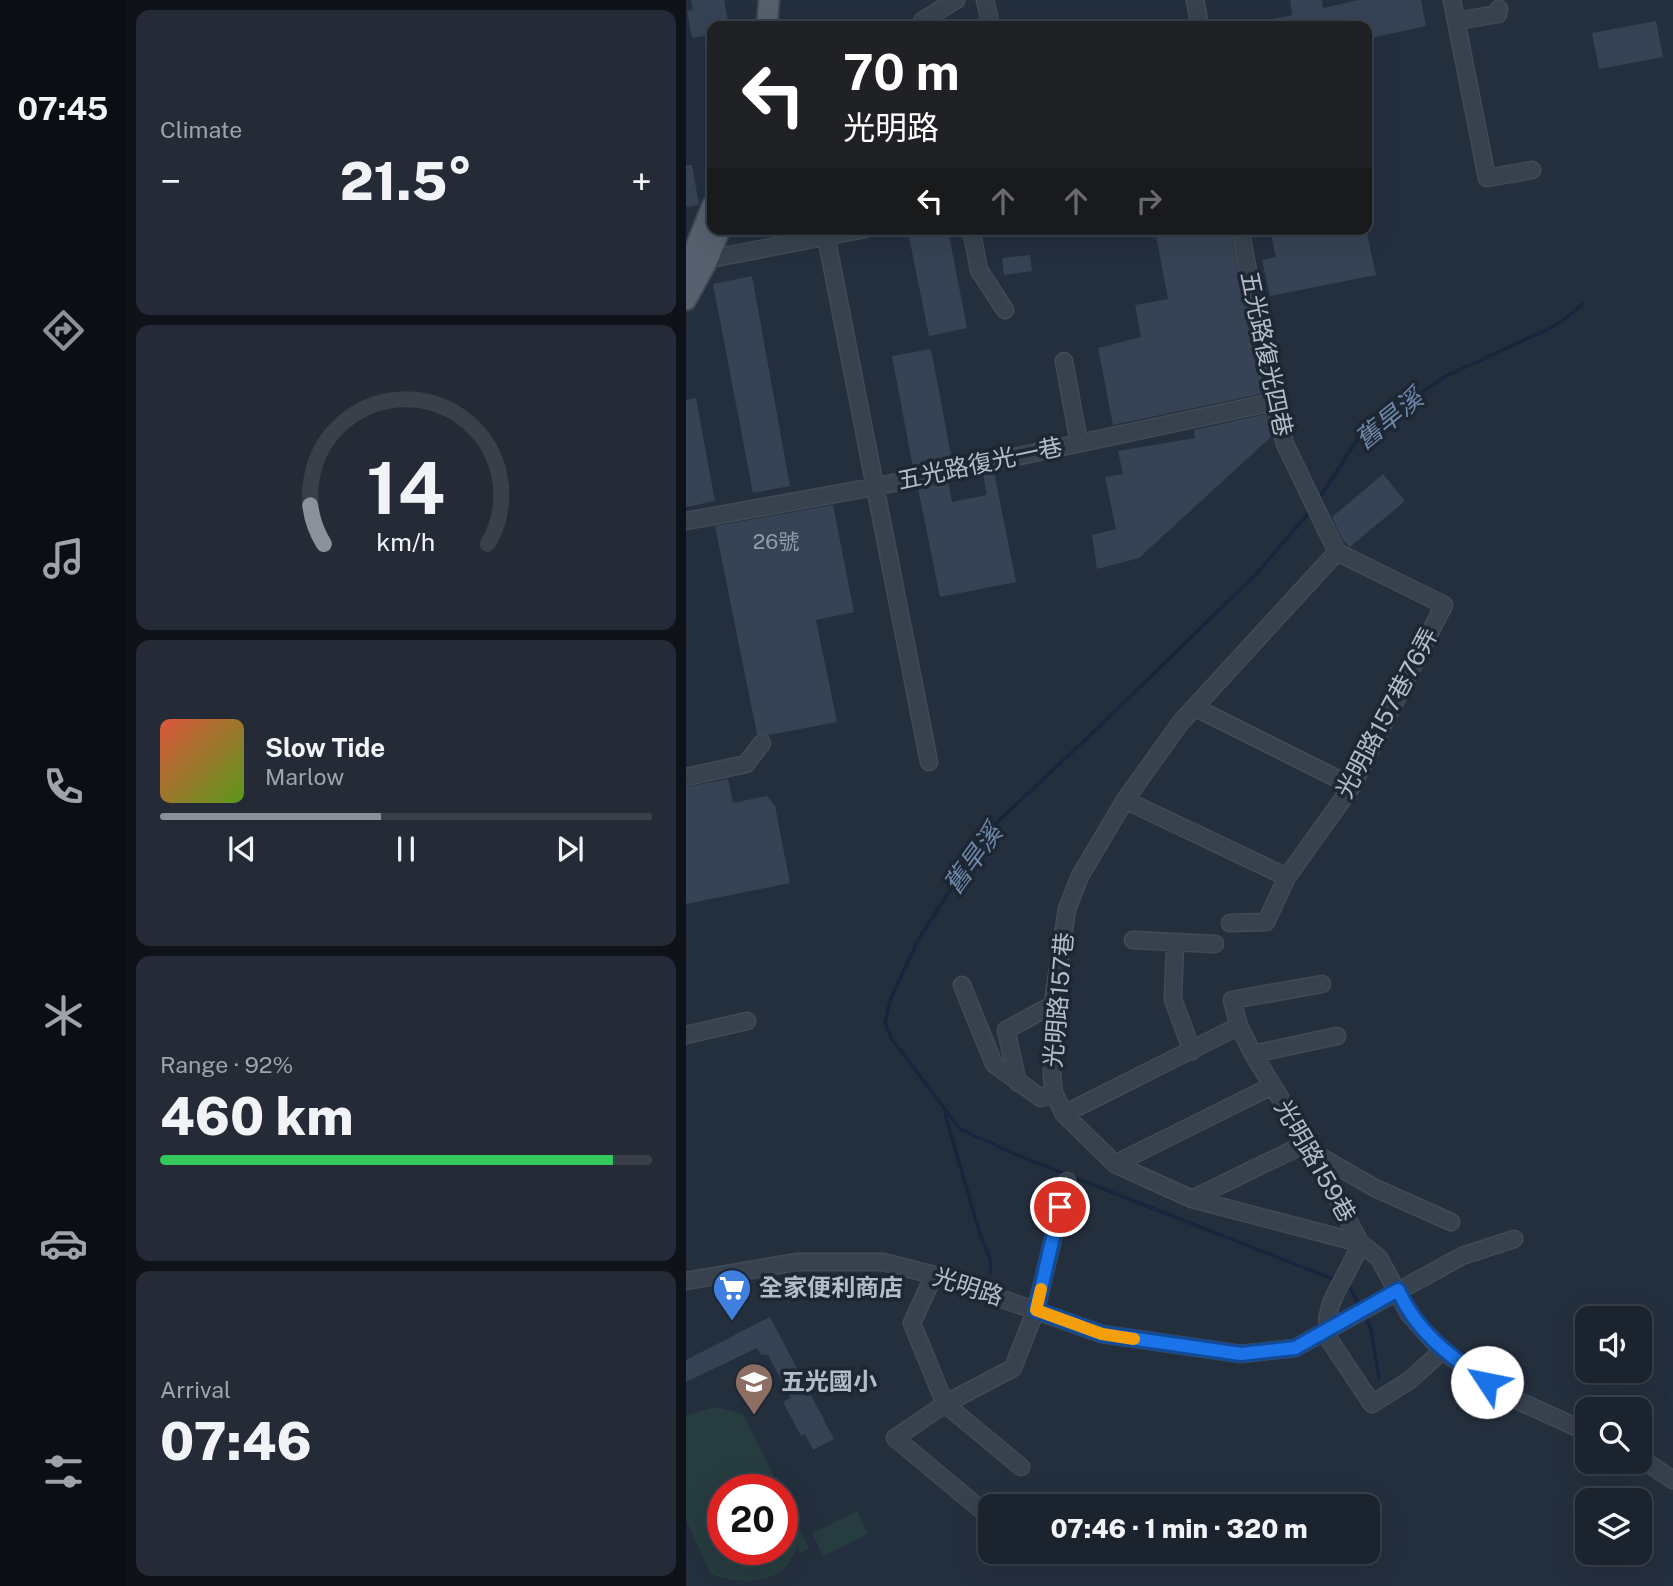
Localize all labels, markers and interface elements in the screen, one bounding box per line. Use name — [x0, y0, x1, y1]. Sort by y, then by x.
text: 70 m — [843, 43, 960, 101]
icon: left — [728, 49, 819, 140]
text: 07:45 — [18, 90, 108, 127]
text: 光明路 — [843, 109, 939, 146]
text: Climate — [160, 116, 242, 143]
text: 21.5° — [340, 151, 472, 212]
text: − — [160, 159, 181, 204]
text: + — [631, 159, 652, 204]
icon: left — [911, 182, 949, 220]
icon: ahead — [984, 182, 1022, 220]
icon: ahead — [1057, 182, 1095, 220]
icon: right — [1130, 182, 1168, 220]
street label: 五光路復光四巷 — [1236, 269, 1298, 439]
icon: directions — [39, 306, 88, 355]
water label: 舊旱溪 — [1349, 380, 1432, 455]
street label: 五光路復光一巷 — [895, 432, 1065, 494]
text: 14 — [367, 445, 445, 530]
text: km/h — [377, 527, 435, 557]
house number: 26號 — [753, 529, 799, 554]
icon: music — [39, 534, 88, 583]
street label: 光明路157巷76弄 — [1330, 623, 1443, 802]
text: Slow Tide — [265, 732, 385, 763]
icon: phone — [39, 762, 88, 811]
text: Marlow — [265, 763, 344, 790]
water label: 舊旱溪 — [937, 815, 1010, 899]
icon: previous — [223, 830, 261, 868]
icon: pause — [387, 830, 425, 868]
icon: next — [551, 830, 589, 868]
street label: 光明路157巷 — [1038, 931, 1078, 1069]
icon: climate — [39, 991, 88, 1040]
text: Range · 92% — [160, 1051, 293, 1078]
text: 460 km — [160, 1086, 353, 1147]
street label: 光明路159巷 — [1270, 1095, 1362, 1226]
pin — [1030, 1177, 1090, 1237]
icon: arrive — [1041, 1188, 1079, 1226]
icon: car — [39, 1219, 88, 1268]
street label: 光明路 — [930, 1262, 1007, 1310]
supermarket icon: 全家便利商店 — [711, 1267, 753, 1322]
place label: 全家便利商店 — [759, 1273, 903, 1301]
map controls — [1575, 1306, 1652, 1565]
button: sound — [1575, 1306, 1652, 1383]
position arrow — [1450, 1345, 1524, 1419]
school or university icon: 五光國小 — [733, 1361, 775, 1416]
place label: 五光國小 — [781, 1367, 877, 1395]
text: Arrival — [160, 1376, 231, 1403]
button: search — [1575, 1397, 1652, 1474]
text: 07:46 — [160, 1411, 312, 1472]
icon: filters — [39, 1447, 88, 1496]
speed limit sign: 20 — [707, 1474, 798, 1565]
button: layers — [1575, 1488, 1652, 1565]
text: 07:46 · 1 min · 320 m — [1050, 1513, 1308, 1544]

